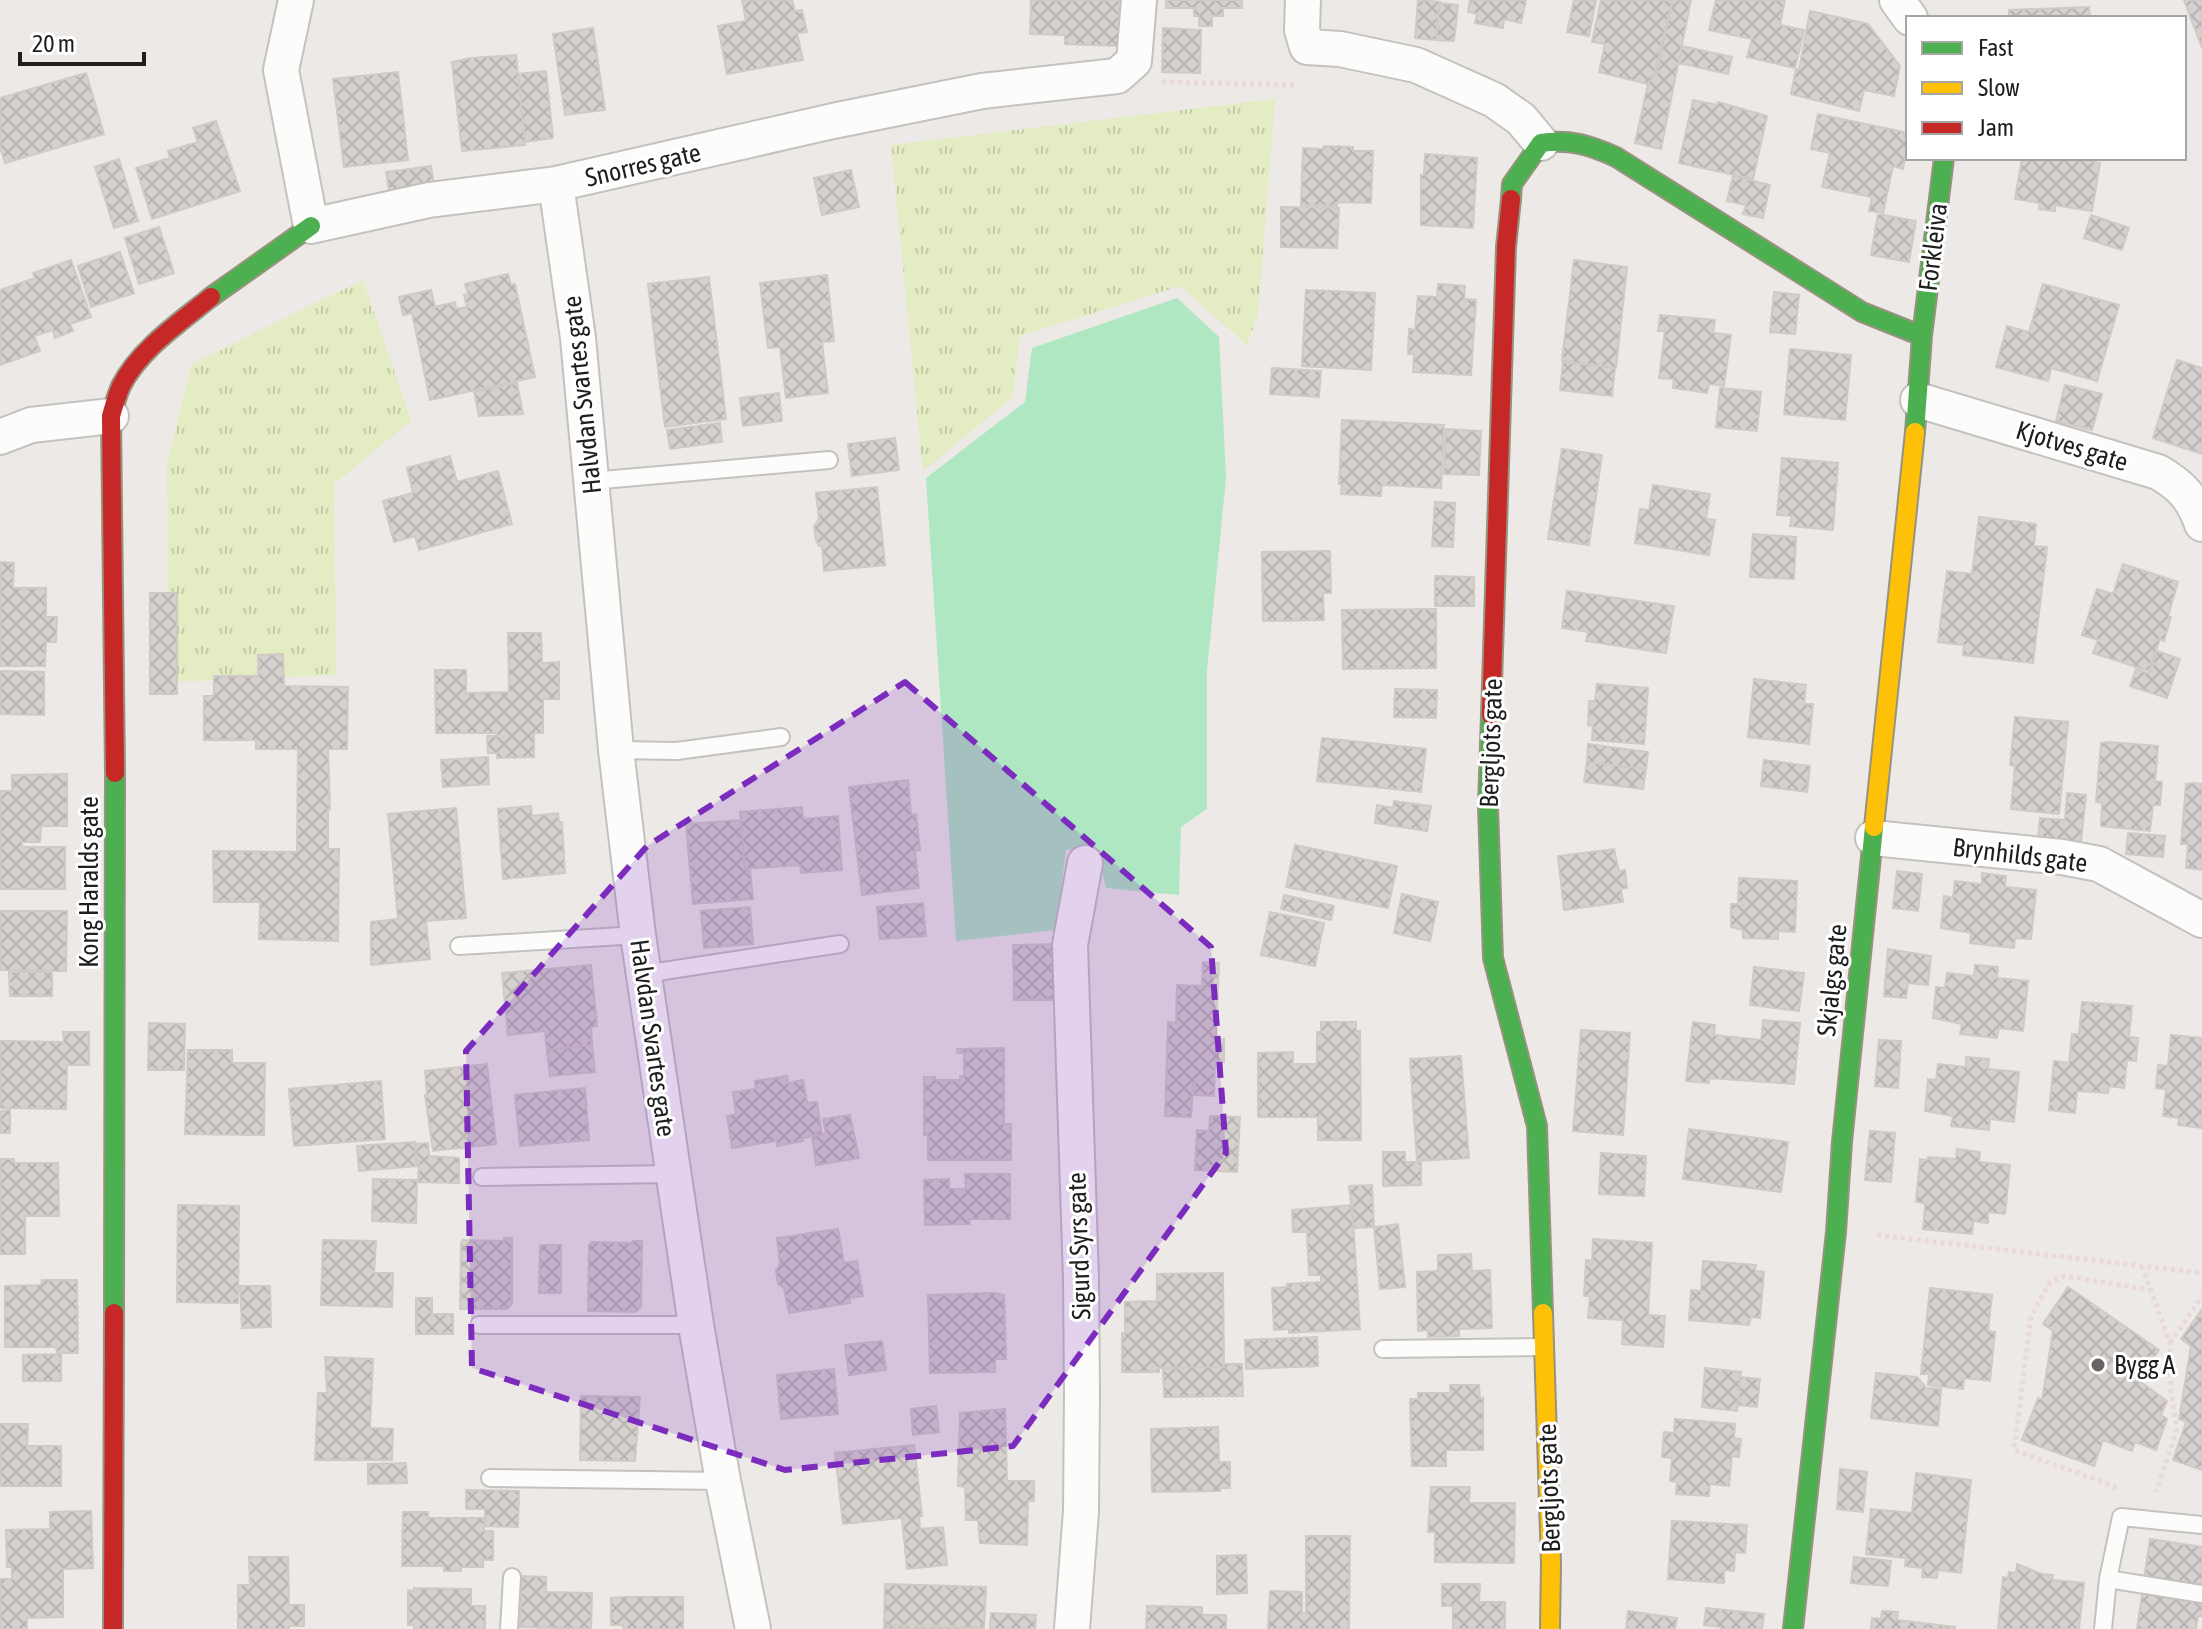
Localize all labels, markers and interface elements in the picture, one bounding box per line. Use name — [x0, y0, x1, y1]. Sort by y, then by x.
scale bar — [20, 16, 144, 66]
legend — [1906, 16, 2186, 160]
text: 20 m — [32, 30, 75, 57]
text: Fast — [1978, 34, 2014, 61]
text: Slow — [1978, 74, 2020, 101]
text: Jam — [1978, 114, 2014, 141]
street label: Snorres gate — [582, 137, 704, 193]
street label: Forkleiva — [1913, 201, 1953, 293]
street label: Halvdan Svartes gate — [557, 294, 607, 496]
street label: Kjotves gate — [2013, 415, 2131, 477]
street label: Bergljots gate — [1474, 678, 1508, 808]
street label: Kong Haralds gate — [74, 796, 104, 968]
street label: Brynhilds gate — [1951, 832, 2089, 878]
street label: Skjalgs gate — [1811, 922, 1853, 1038]
street label: Halvdan Svartes gate — [624, 937, 682, 1139]
street label: Sigurd Syrs gate — [1061, 1172, 1097, 1320]
place label: Bygg A — [2114, 1350, 2175, 1380]
marker: Bygg A — [2089, 1356, 2107, 1374]
street label: Bergljots gate — [1532, 1423, 1566, 1553]

